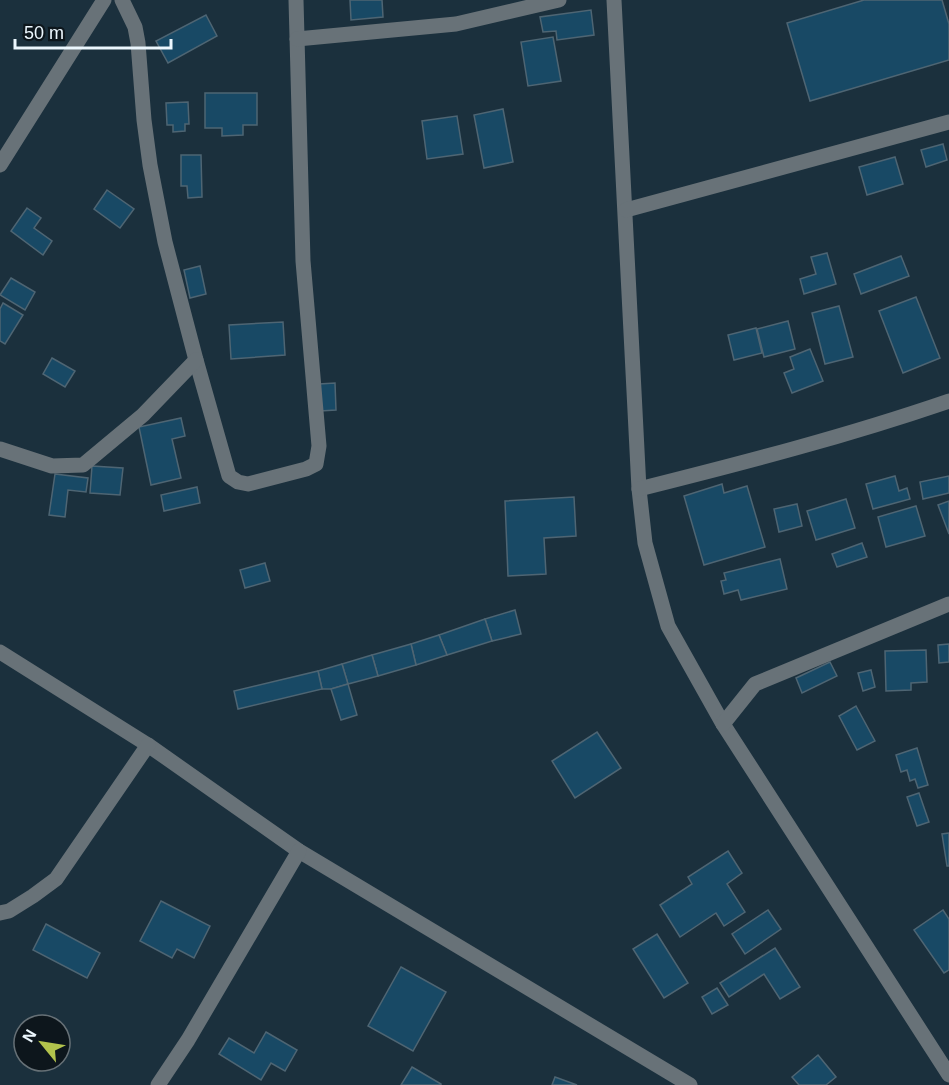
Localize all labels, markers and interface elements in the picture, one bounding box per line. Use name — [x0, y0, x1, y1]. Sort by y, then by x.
scale bar — [15, 12, 171, 50]
text: 50 m — [24, 23, 64, 43]
north arrow — [12, 1013, 72, 1073]
text: N — [19, 1026, 40, 1045]

